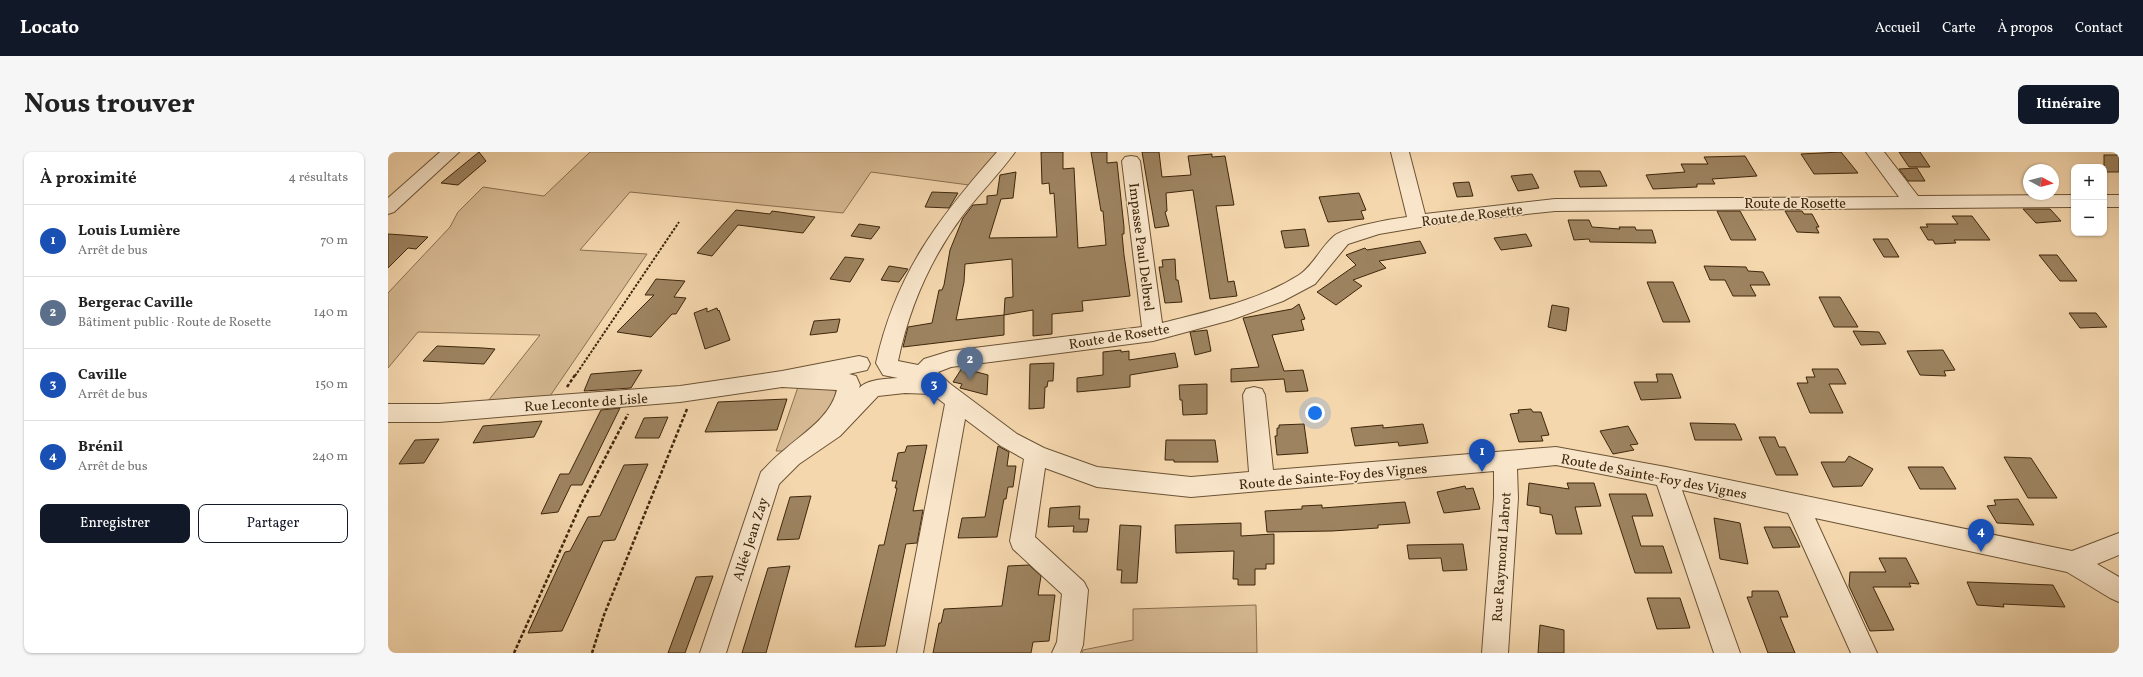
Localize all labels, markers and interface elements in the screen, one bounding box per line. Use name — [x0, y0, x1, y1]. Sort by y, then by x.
text: Locato — [20, 15, 79, 41]
text: Accueil — [1875, 19, 1920, 38]
text: Carte — [1942, 19, 1976, 38]
text: À propos — [1998, 19, 2053, 38]
text: Contact — [2075, 19, 2123, 38]
text: Nous trouver — [24, 85, 195, 124]
button: Itinéraire — [2018, 85, 2119, 124]
north arrow — [2023, 164, 2059, 200]
map controls — [2071, 164, 2107, 236]
button: + — [2071, 164, 2107, 200]
text: À proximité — [40, 167, 137, 190]
text: 4 résultats — [288, 169, 348, 187]
street label: Impasse Paul Delbrel — [1123, 182, 1158, 312]
street label: Route de Rosette — [1744, 195, 1846, 214]
button: − — [2071, 200, 2107, 236]
street label: Route de Rosette — [1421, 201, 1524, 232]
text: Louis Lumière — [78, 221, 180, 242]
text: 1 — [50, 232, 56, 250]
text: 70 m — [320, 232, 348, 250]
text: Arrêt de bus — [78, 242, 147, 260]
text: Bergerac Caville — [78, 293, 193, 314]
text: 2 — [50, 304, 56, 322]
text: 140 m — [314, 304, 348, 322]
text: Bâtiment public · Route de Rosette — [78, 314, 271, 332]
street label: Route de Rosette — [1067, 320, 1171, 355]
pin: 2 — [957, 347, 983, 380]
text: Caville — [78, 365, 127, 386]
pin: 3 — [921, 372, 947, 405]
text: 3 — [50, 376, 56, 394]
text: 150 m — [315, 376, 348, 394]
text: Arrêt de bus — [78, 386, 147, 404]
street label: Rue Leconte de Lisle — [524, 390, 649, 417]
your location — [1305, 403, 1325, 423]
text: Brénil — [78, 437, 123, 458]
pin: 1 — [1469, 439, 1495, 472]
text: 4 — [49, 448, 57, 466]
text: 240 m — [312, 448, 348, 466]
street label: Route de Sainte-Foy des Vignes — [1559, 450, 1748, 505]
text: Arrêt de bus — [78, 458, 147, 476]
street label: Route de Sainte-Foy des Vignes — [1238, 460, 1428, 495]
street label: Rue Raymond Labrot — [1488, 491, 1517, 623]
street label: Allée Jean Zay — [729, 495, 774, 584]
button: Enregistrer — [40, 504, 190, 543]
button: Partager — [198, 504, 348, 543]
pin: 4 — [1968, 519, 1994, 552]

